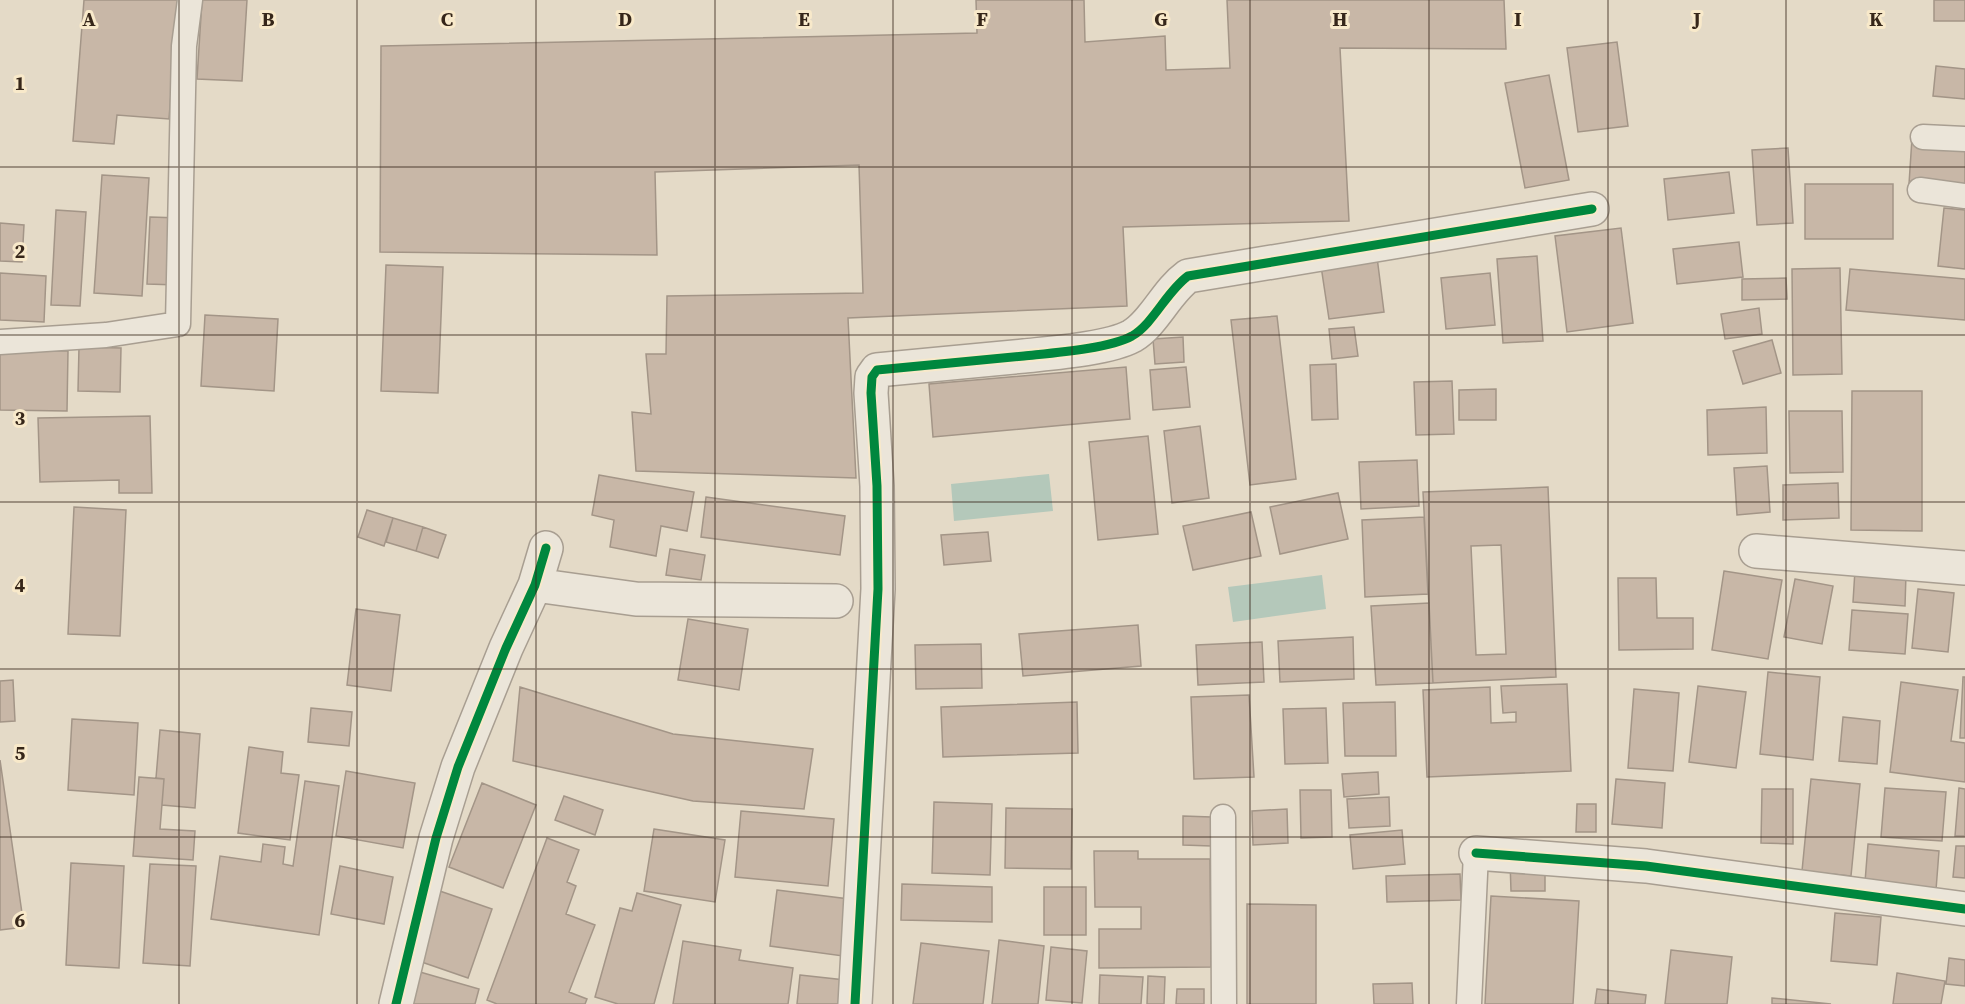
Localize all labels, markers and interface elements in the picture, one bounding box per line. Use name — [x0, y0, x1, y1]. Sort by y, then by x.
text: A — [82, 5, 96, 33]
text: B — [261, 5, 275, 33]
text: C — [441, 5, 453, 33]
text: D — [618, 5, 632, 33]
text: E — [798, 5, 810, 33]
text: F — [976, 5, 988, 33]
text: G — [1154, 5, 1168, 33]
text: H — [1332, 5, 1348, 33]
text: I — [1514, 5, 1522, 33]
text: J — [1691, 5, 1701, 33]
text: K — [1869, 5, 1883, 33]
text: 1 — [15, 69, 25, 97]
text: 2 — [15, 237, 26, 265]
text: 3 — [15, 404, 26, 432]
text: 4 — [15, 571, 26, 599]
text: 5 — [15, 739, 26, 767]
text: 6 — [15, 906, 26, 934]

